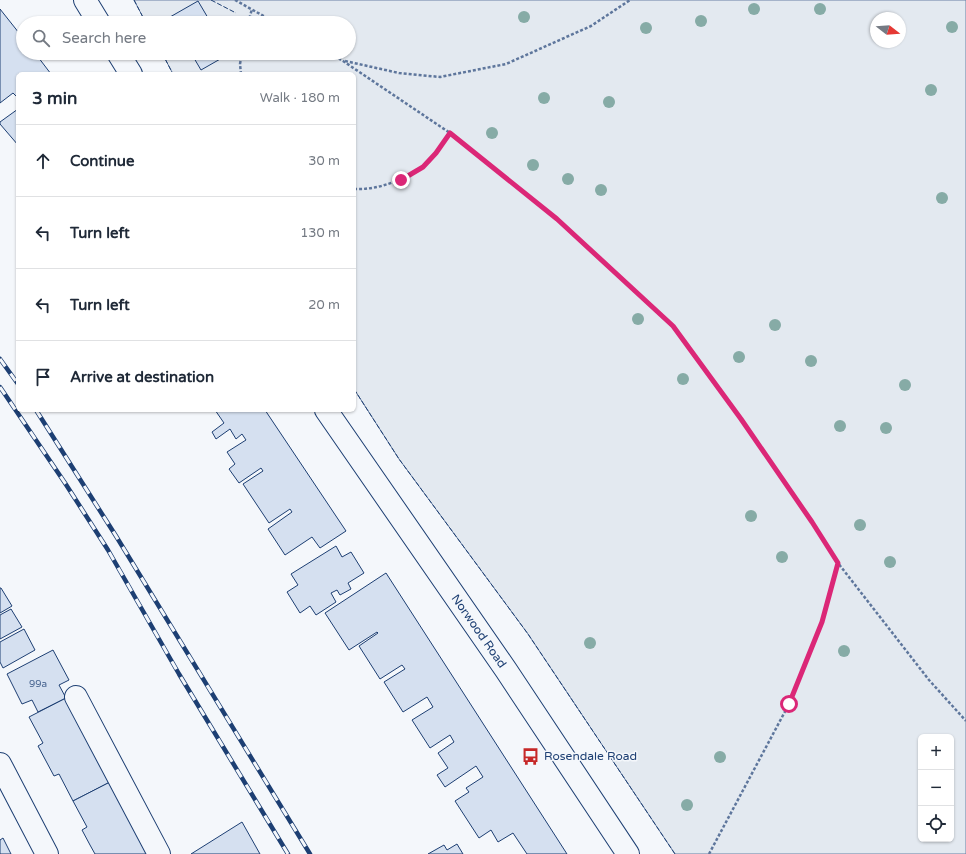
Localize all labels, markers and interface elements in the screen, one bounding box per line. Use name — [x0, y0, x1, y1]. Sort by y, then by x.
north arrow — [870, 12, 906, 48]
search box — [16, 16, 356, 60]
icon: search — [30, 27, 52, 49]
text: Search here — [62, 29, 146, 47]
text: 3 min — [32, 88, 77, 109]
text: Walk · 180 m — [260, 90, 340, 106]
icon: ahead — [32, 150, 54, 172]
text: Continue — [70, 152, 134, 170]
text: 30 m — [308, 153, 340, 169]
route end — [392, 171, 410, 189]
icon: left — [32, 222, 54, 244]
text: Turn left — [70, 224, 130, 242]
text: 130 m — [300, 225, 340, 241]
icon: left — [32, 294, 54, 316]
text: Turn left — [70, 296, 130, 314]
text: 20 m — [308, 297, 340, 313]
icon: arrive — [32, 366, 54, 388]
text: Arrive at destination — [70, 368, 214, 386]
street label: Norwood Road — [449, 592, 509, 670]
house number: 99a — [29, 678, 47, 690]
route start — [780, 695, 798, 713]
map controls — [918, 734, 954, 842]
button: + — [918, 734, 954, 770]
bus stop icon: Rosendale Road — [521, 746, 541, 766]
place label: Rosendale Road — [544, 749, 637, 763]
button: − — [918, 770, 954, 806]
button: locate — [918, 806, 954, 842]

